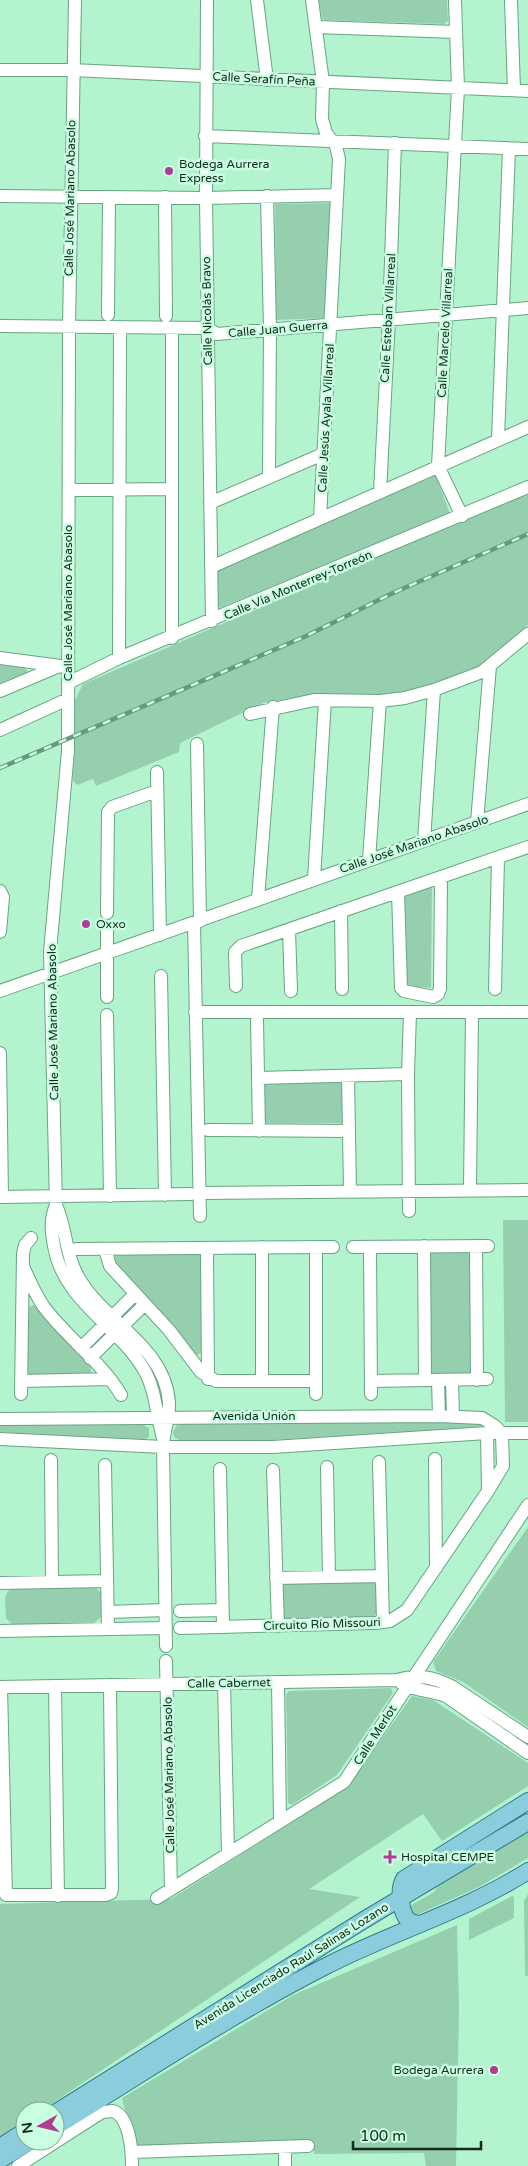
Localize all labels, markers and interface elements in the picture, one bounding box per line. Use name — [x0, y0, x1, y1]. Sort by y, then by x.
street label: Calle Serafín Peña — [212, 69, 316, 89]
street label: Calle José Mariano Abasolo — [62, 120, 78, 276]
place label: Bodega Aurrera Express — [179, 157, 270, 185]
marker: Bodega Aurrera Express — [163, 165, 175, 177]
street label: Calle Esteban Villarreal — [378, 253, 398, 383]
street label: Calle Nicolás Bravo — [199, 256, 215, 366]
street label: Calle Marcelo Villarreal — [435, 268, 455, 398]
street label: Calle Juan Guerra — [227, 318, 329, 340]
street label: Calle Jesús Ayala Villarreal — [315, 343, 337, 493]
street label: Calle José Mariano Abasolo — [61, 525, 75, 681]
street label: Calle Vía Monterrey-Torreón — [222, 547, 374, 623]
street label: Calle José Mariano Abasolo — [338, 812, 490, 876]
place label: Oxxo — [96, 917, 126, 931]
marker: Oxxo — [80, 918, 92, 930]
street label: Calle José Mariano Abasolo — [45, 944, 61, 1100]
street label: Avenida Unión — [212, 1409, 296, 1423]
street label: Circuito Río Missouri — [263, 1615, 381, 1633]
street label: Calle Cabernet — [187, 1675, 271, 1691]
street label: Calle José Mariano Abasolo — [161, 1697, 177, 1853]
street label: Calle Merlot — [350, 1702, 400, 1768]
marker: Hospital CEMPE — [383, 1850, 397, 1864]
place label: Hospital CEMPE — [401, 1850, 495, 1864]
street label: Avenida Licenciado Raúl Salinas Lozano — [191, 1900, 391, 2032]
place label: Bodega Aurrera — [393, 2063, 484, 2077]
marker: Bodega Aurrera — [488, 2064, 500, 2076]
north arrow — [15, 2101, 65, 2151]
scale bar — [353, 2118, 480, 2150]
text: N — [18, 2121, 37, 2134]
text: 100 m — [360, 2127, 406, 2145]

